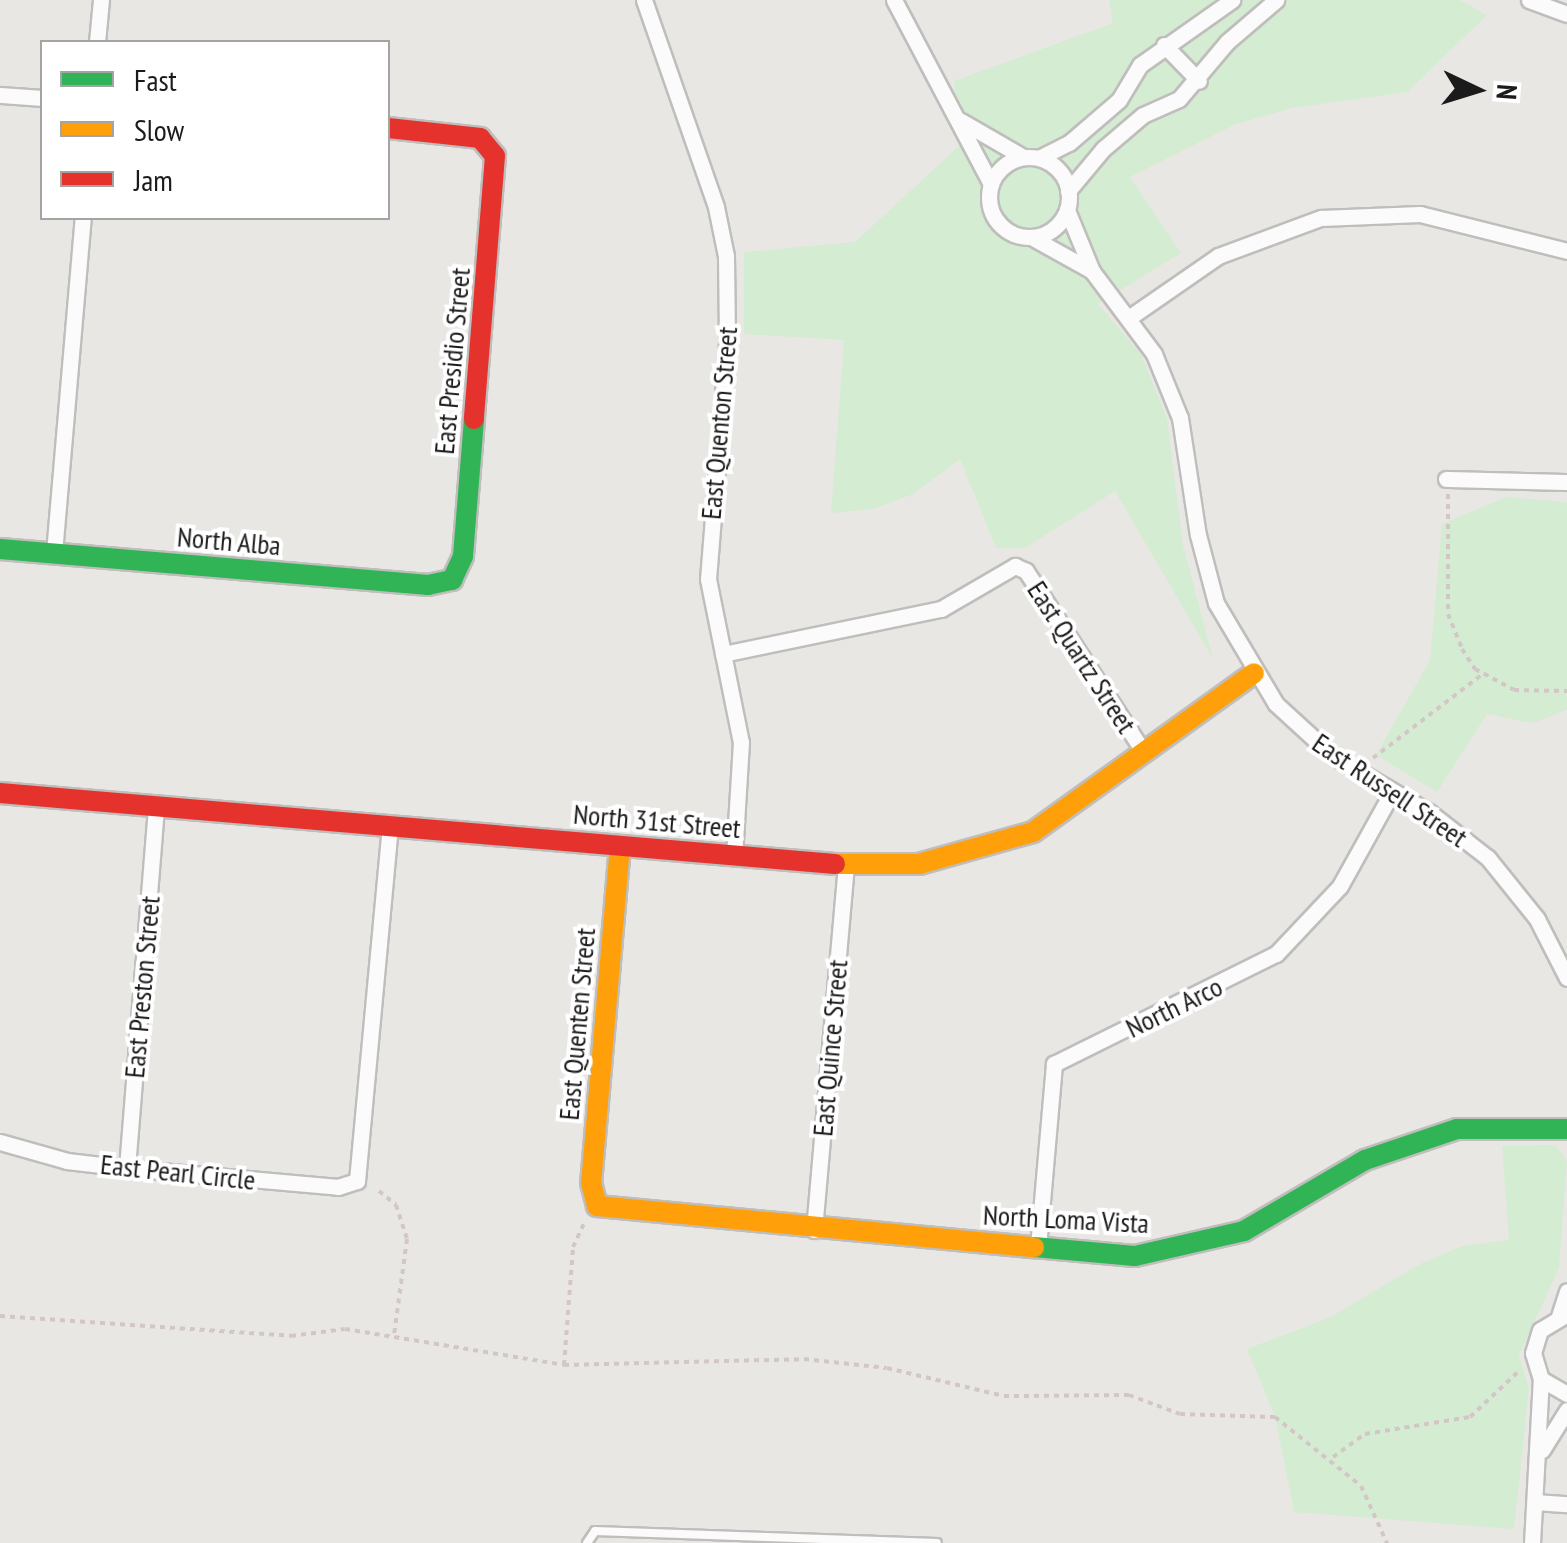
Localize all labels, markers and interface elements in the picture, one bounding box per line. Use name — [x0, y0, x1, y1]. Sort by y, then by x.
legend — [40, 40, 390, 220]
north arrow — [1427, 40, 1527, 140]
text: Fast — [134, 60, 177, 99]
text: N — [1488, 83, 1526, 101]
text: Slow — [134, 110, 184, 149]
text: Jam — [134, 160, 173, 199]
street label: East Presidio Street — [427, 266, 477, 456]
street label: East Quenton Street — [694, 325, 744, 521]
street label: North Alba — [175, 520, 283, 562]
street label: East Quartz Street — [1020, 574, 1144, 740]
street label: East Russell Street — [1306, 726, 1474, 854]
street label: North 31st Street — [572, 797, 742, 845]
street label: East Preston Street — [117, 895, 167, 1079]
street label: East Quenten Street — [552, 926, 602, 1122]
street label: East Quince Street — [806, 958, 854, 1138]
street label: North Arco — [1120, 969, 1228, 1045]
street label: East Pearl Circle — [99, 1147, 257, 1197]
street label: North Loma Vista — [982, 1198, 1150, 1240]

